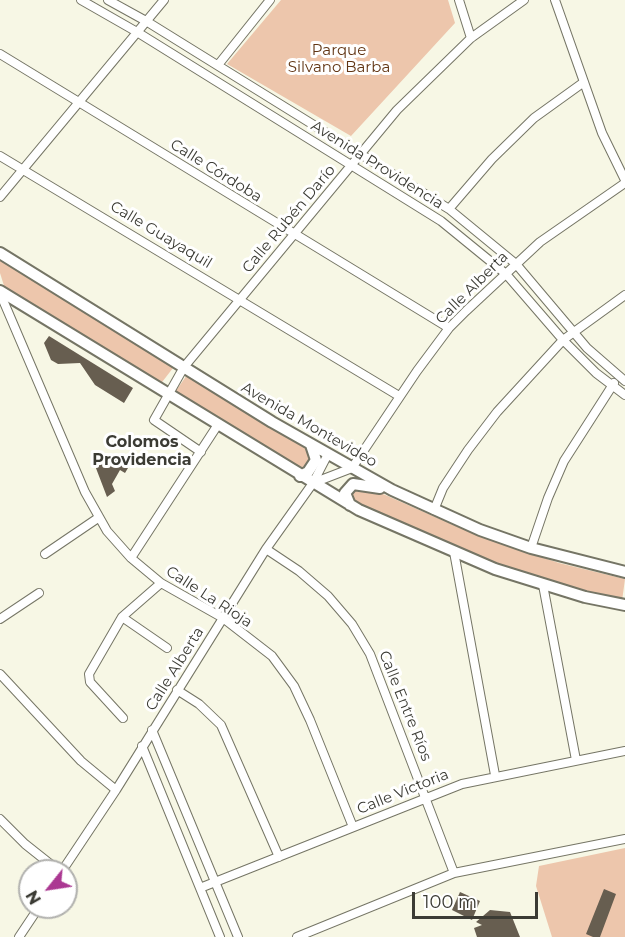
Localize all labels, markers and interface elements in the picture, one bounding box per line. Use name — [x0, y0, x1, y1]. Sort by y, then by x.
park label: Parque Silvano Barba — [288, 42, 390, 77]
street label: Avenida Providencia — [308, 117, 446, 213]
street label: Calle Córdoba — [167, 136, 265, 206]
street label: Calle Rubén Darío — [239, 161, 339, 277]
street label: Calle Guayaquil — [107, 197, 215, 273]
street label: Calle Alberta — [432, 248, 512, 328]
street label: Avenida Montevideo — [238, 379, 380, 471]
district label: Colomos Providencia — [92, 432, 192, 470]
street label: Calle La Rioja — [162, 562, 256, 632]
street label: Calle Alberta — [142, 624, 208, 714]
street label: Calle Entre Ríos — [375, 648, 435, 764]
street label: Calle Victoria — [355, 765, 451, 819]
north arrow — [18, 859, 78, 919]
scale bar — [415, 880, 541, 918]
text: N — [22, 887, 45, 908]
text: 100 m — [423, 891, 477, 913]

